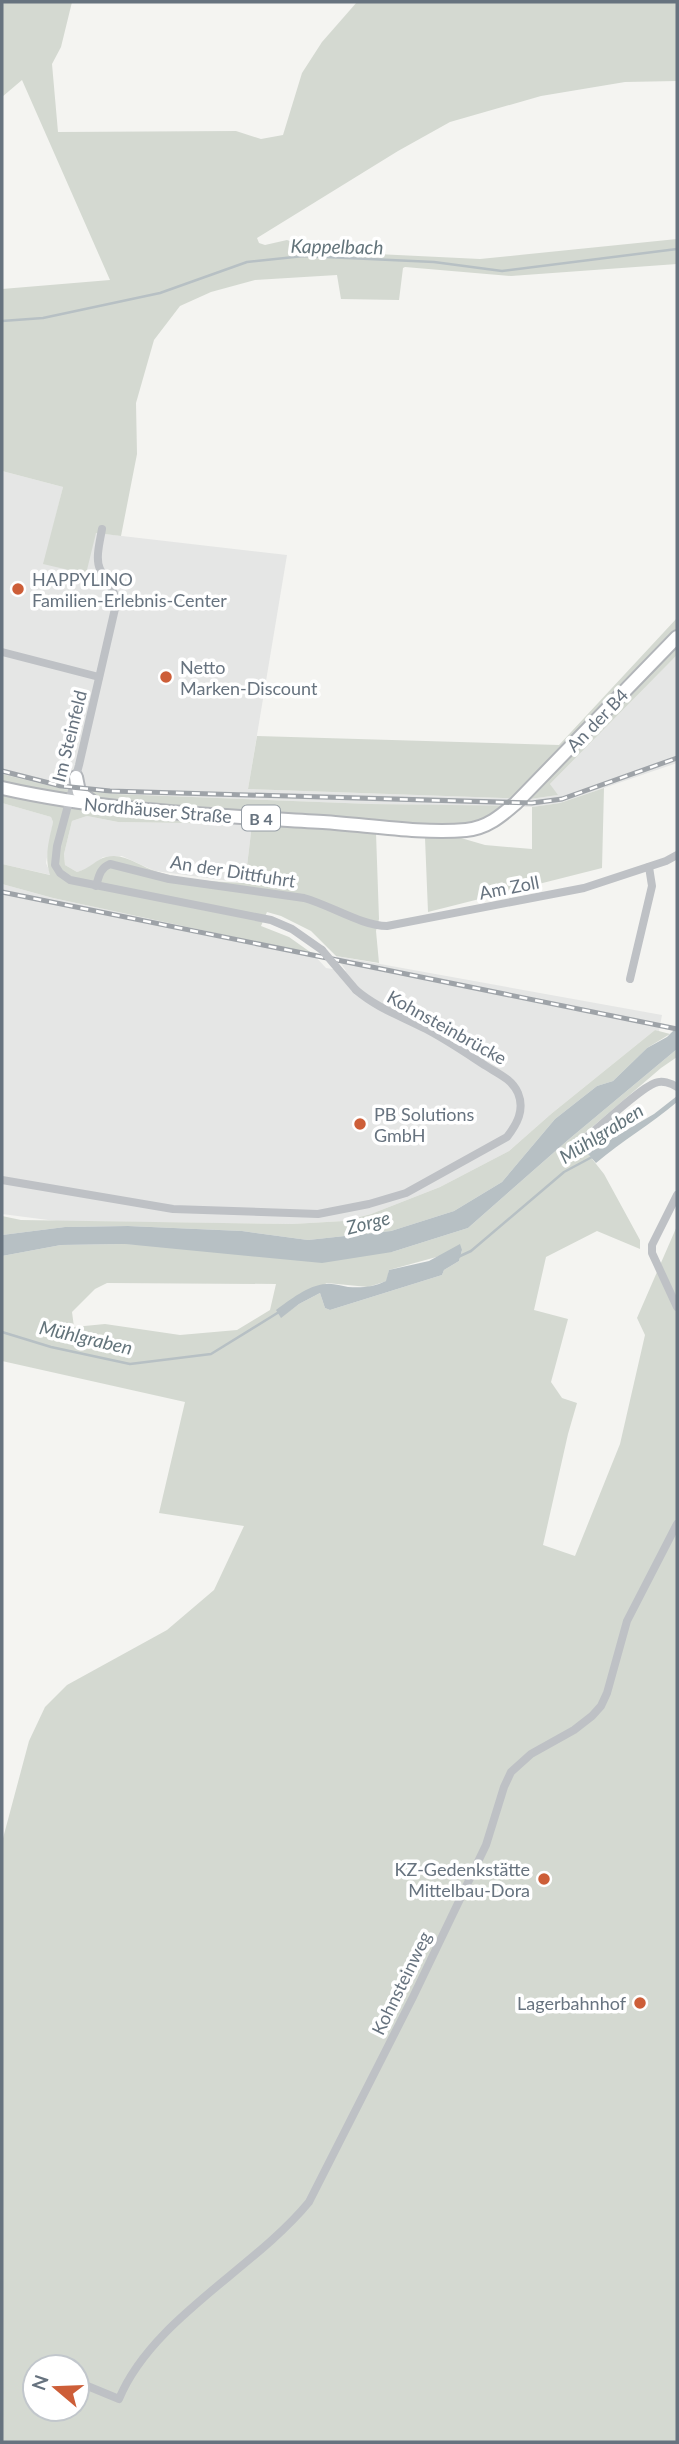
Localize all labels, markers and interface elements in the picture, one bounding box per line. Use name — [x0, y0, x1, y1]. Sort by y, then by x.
water label: Kappelbach — [290, 234, 384, 258]
place label: HAPPYLINO Familien-Erlebnis-Center — [32, 568, 227, 611]
marker: HAPPYLINO Familien-Erlebnis-Center — [10, 581, 26, 597]
place label: Netto Marken-Discount — [180, 656, 318, 699]
marker: Netto Marken-Discount — [158, 669, 174, 685]
street label: An der B4 — [562, 684, 632, 756]
street label: Im Steinfeld — [47, 688, 91, 784]
street label: Nordhäuser Straße — [83, 793, 233, 827]
road number: B 4 — [242, 806, 280, 831]
street label: An der Dittfuhrt — [169, 850, 298, 892]
street label: Am Zoll — [477, 870, 541, 904]
street label: Kohnsteinbrücke — [383, 985, 511, 1069]
water label: Mühlgraben — [555, 1098, 647, 1168]
place label: PB Solutions GmbH — [374, 1103, 475, 1146]
marker: PB Solutions GmbH — [352, 1116, 368, 1132]
water label: Zorge — [343, 1205, 392, 1239]
water label: Mühlgraben — [37, 1315, 135, 1359]
place label: KZ-Gedenkstätte Mittelbau-Dora — [395, 1858, 530, 1901]
marker: KZ-Gedenkstätte Mittelbau-Dora — [536, 1871, 552, 1887]
street label: Kohnsteinweg — [366, 1928, 436, 2038]
place label: Lagerbahnhof — [517, 1992, 627, 2014]
marker: Lagerbahnhof — [632, 1995, 648, 2011]
north arrow — [21, 2353, 91, 2423]
text: N — [26, 2372, 53, 2393]

